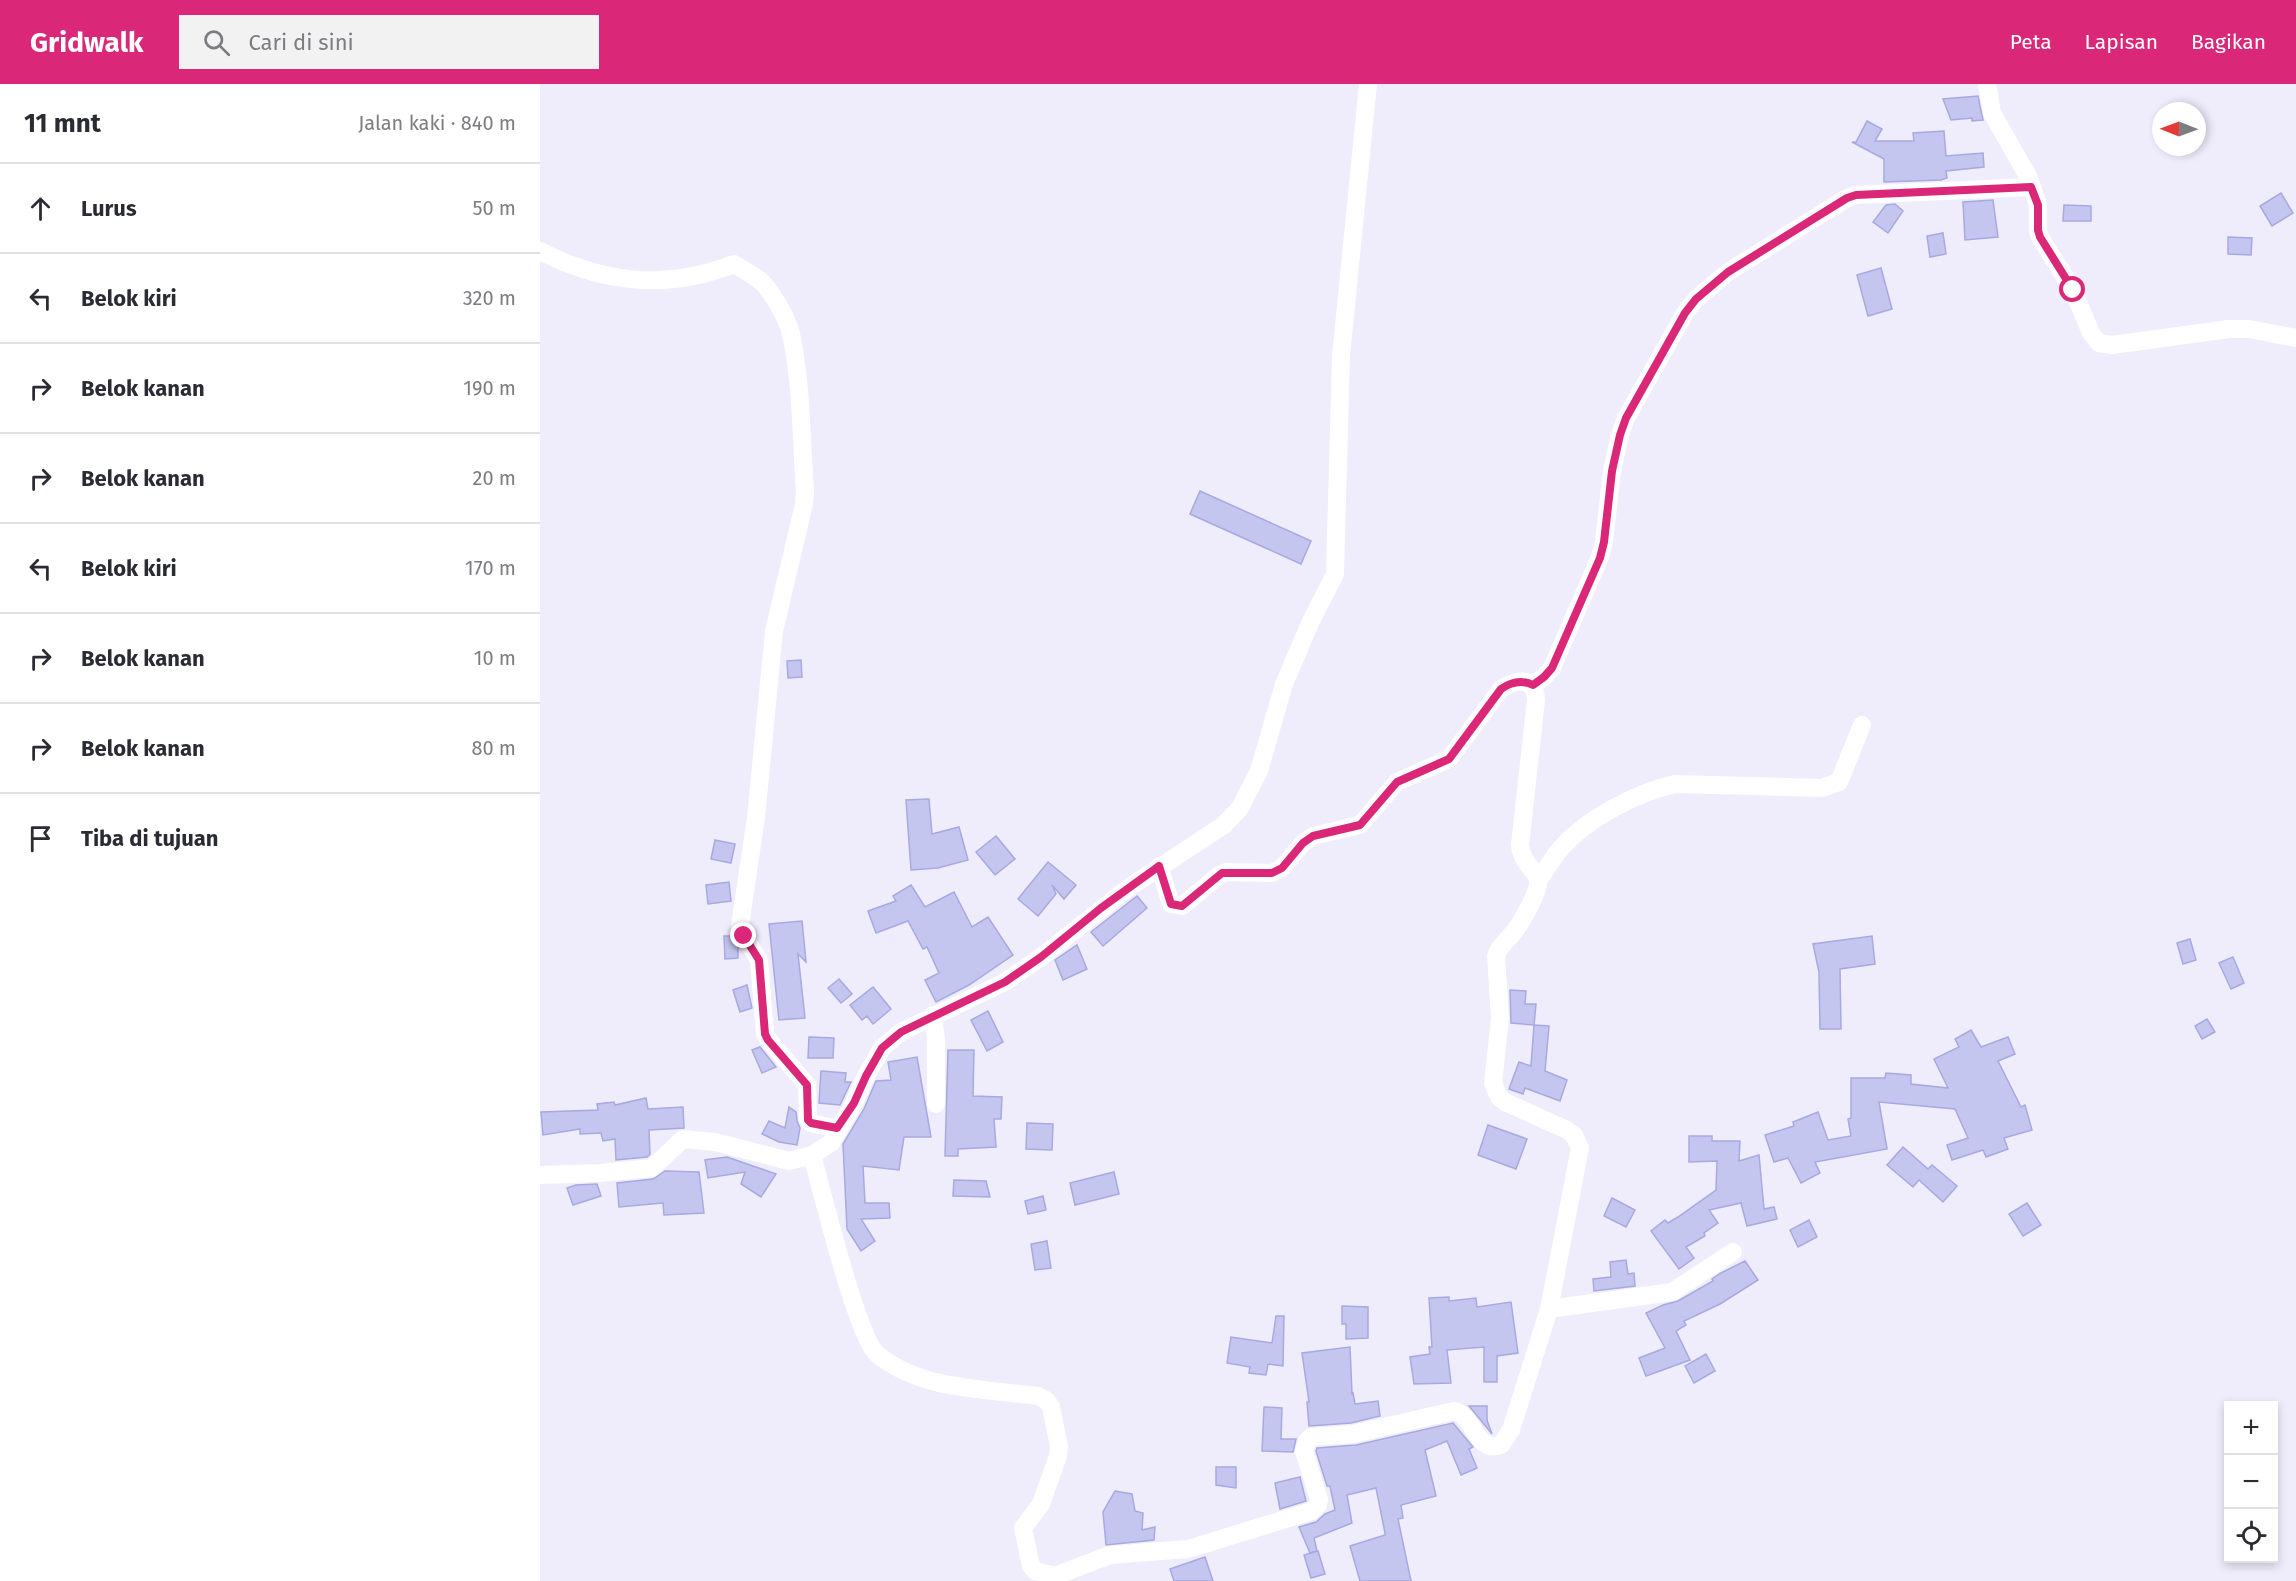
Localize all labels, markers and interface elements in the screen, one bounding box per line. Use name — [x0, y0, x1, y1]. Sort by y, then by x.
search box — [179, 15, 599, 69]
text: Gridwalk — [30, 26, 143, 59]
icon: search — [200, 26, 233, 59]
text: Cari di sini — [248, 29, 354, 56]
text: Peta — [2010, 29, 2052, 55]
text: Lapisan — [2085, 29, 2158, 55]
text: Bagikan — [2191, 29, 2266, 55]
north arrow — [2152, 102, 2206, 156]
text: 11 mnt — [24, 108, 101, 139]
text: Jalan kaki · 840 m — [358, 111, 516, 135]
icon: ahead — [24, 192, 57, 225]
text: Lurus — [81, 195, 137, 222]
text: 50 m — [472, 196, 516, 220]
route start — [2059, 276, 2085, 302]
icon: left — [24, 282, 57, 315]
text: Belok kiri — [81, 285, 177, 312]
text: 320 m — [463, 286, 516, 310]
icon: right — [24, 372, 57, 405]
text: Belok kanan — [81, 375, 205, 402]
text: 190 m — [463, 376, 516, 400]
icon: right — [24, 462, 57, 495]
text: Belok kanan — [81, 465, 205, 492]
text: 20 m — [473, 466, 516, 490]
icon: left — [24, 552, 57, 585]
text: Belok kiri — [81, 555, 177, 582]
text: 170 m — [465, 556, 516, 580]
icon: right — [24, 642, 57, 675]
text: Belok kanan — [81, 645, 205, 672]
text: 10 m — [474, 646, 516, 670]
icon: right — [24, 732, 57, 765]
text: Belok kanan — [81, 735, 205, 762]
text: 80 m — [471, 736, 516, 760]
icon: arrive — [24, 822, 57, 855]
text: Tiba di tujuan — [81, 825, 218, 852]
route end — [730, 922, 756, 948]
map controls — [2224, 1401, 2278, 1563]
button: + — [2224, 1401, 2278, 1455]
button: − — [2224, 1455, 2278, 1509]
button: locate — [2224, 1509, 2278, 1563]

